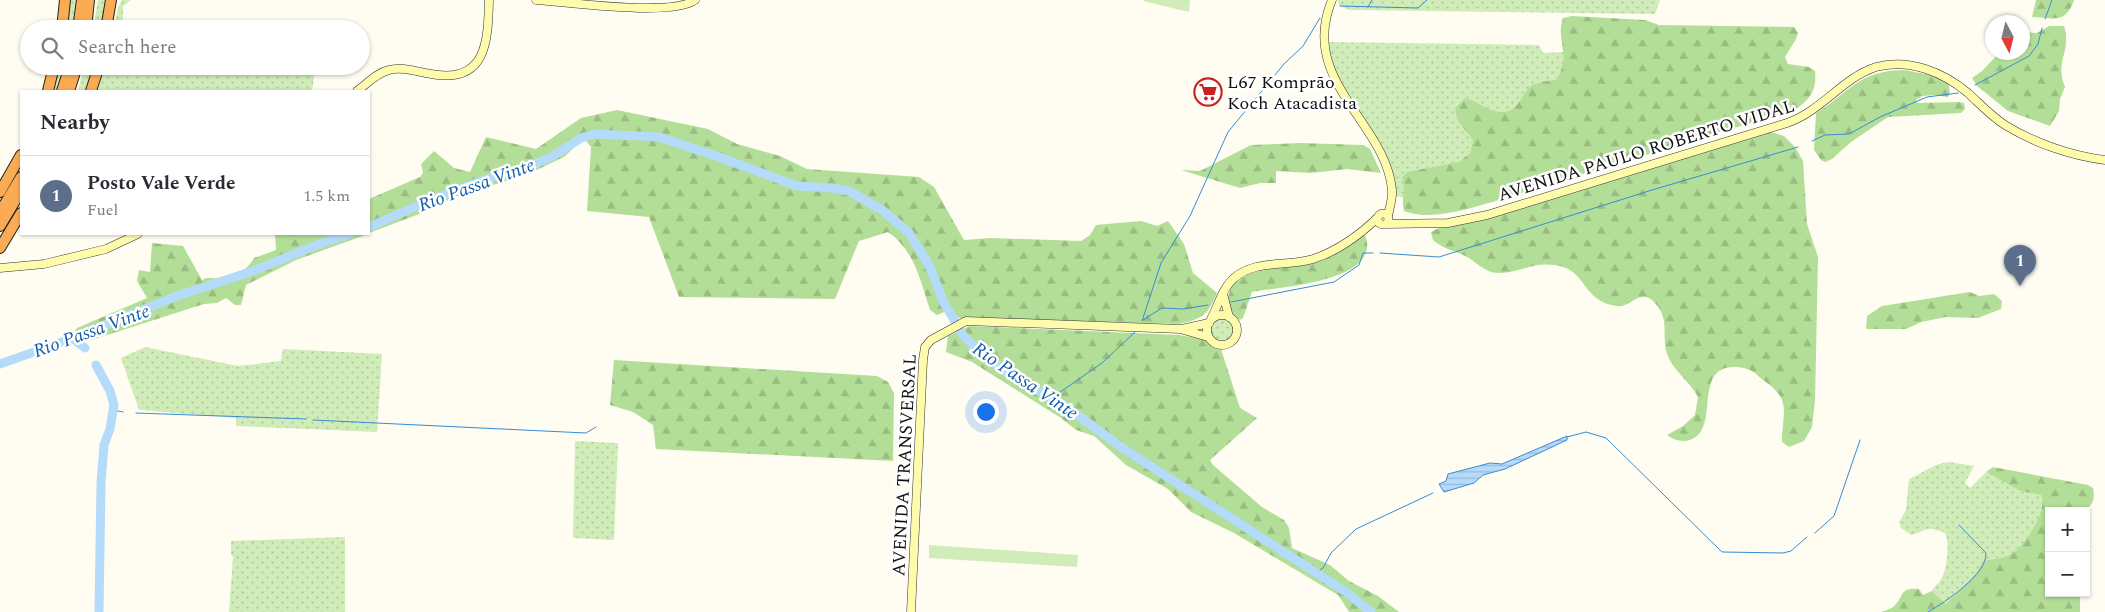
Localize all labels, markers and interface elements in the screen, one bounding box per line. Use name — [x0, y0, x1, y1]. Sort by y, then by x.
north arrow — [1985, 15, 2030, 60]
search box — [20, 20, 370, 75]
text: Search here — [78, 33, 177, 62]
icon: search — [38, 34, 66, 62]
place label: L67 Komprão Koch Atacadista — [1227, 69, 1357, 117]
supermarket icon: L67 Komprão Koch Atacadista — [1193, 77, 1223, 107]
street label: AVENIDA PAULO ROBERTO VIDAL — [1494, 92, 1798, 209]
text: Nearby — [40, 107, 110, 139]
water label: Rio Passa Vinte — [414, 151, 539, 220]
text: Posto Vale Verde — [87, 169, 235, 198]
text: 1 — [52, 184, 60, 208]
text: 1.5 km — [303, 184, 350, 208]
text: Fuel — [87, 198, 118, 222]
pin: 1 — [2004, 245, 2036, 286]
water label: Rio Passa Vinte — [29, 297, 154, 366]
water label: Rio Passa Vinte — [966, 335, 1084, 427]
street label: AVENIDA TRANSVERSAL — [885, 353, 924, 577]
your location — [973, 399, 999, 425]
map controls — [2045, 507, 2090, 597]
button: + — [2045, 507, 2090, 552]
button: − — [2045, 552, 2090, 597]

